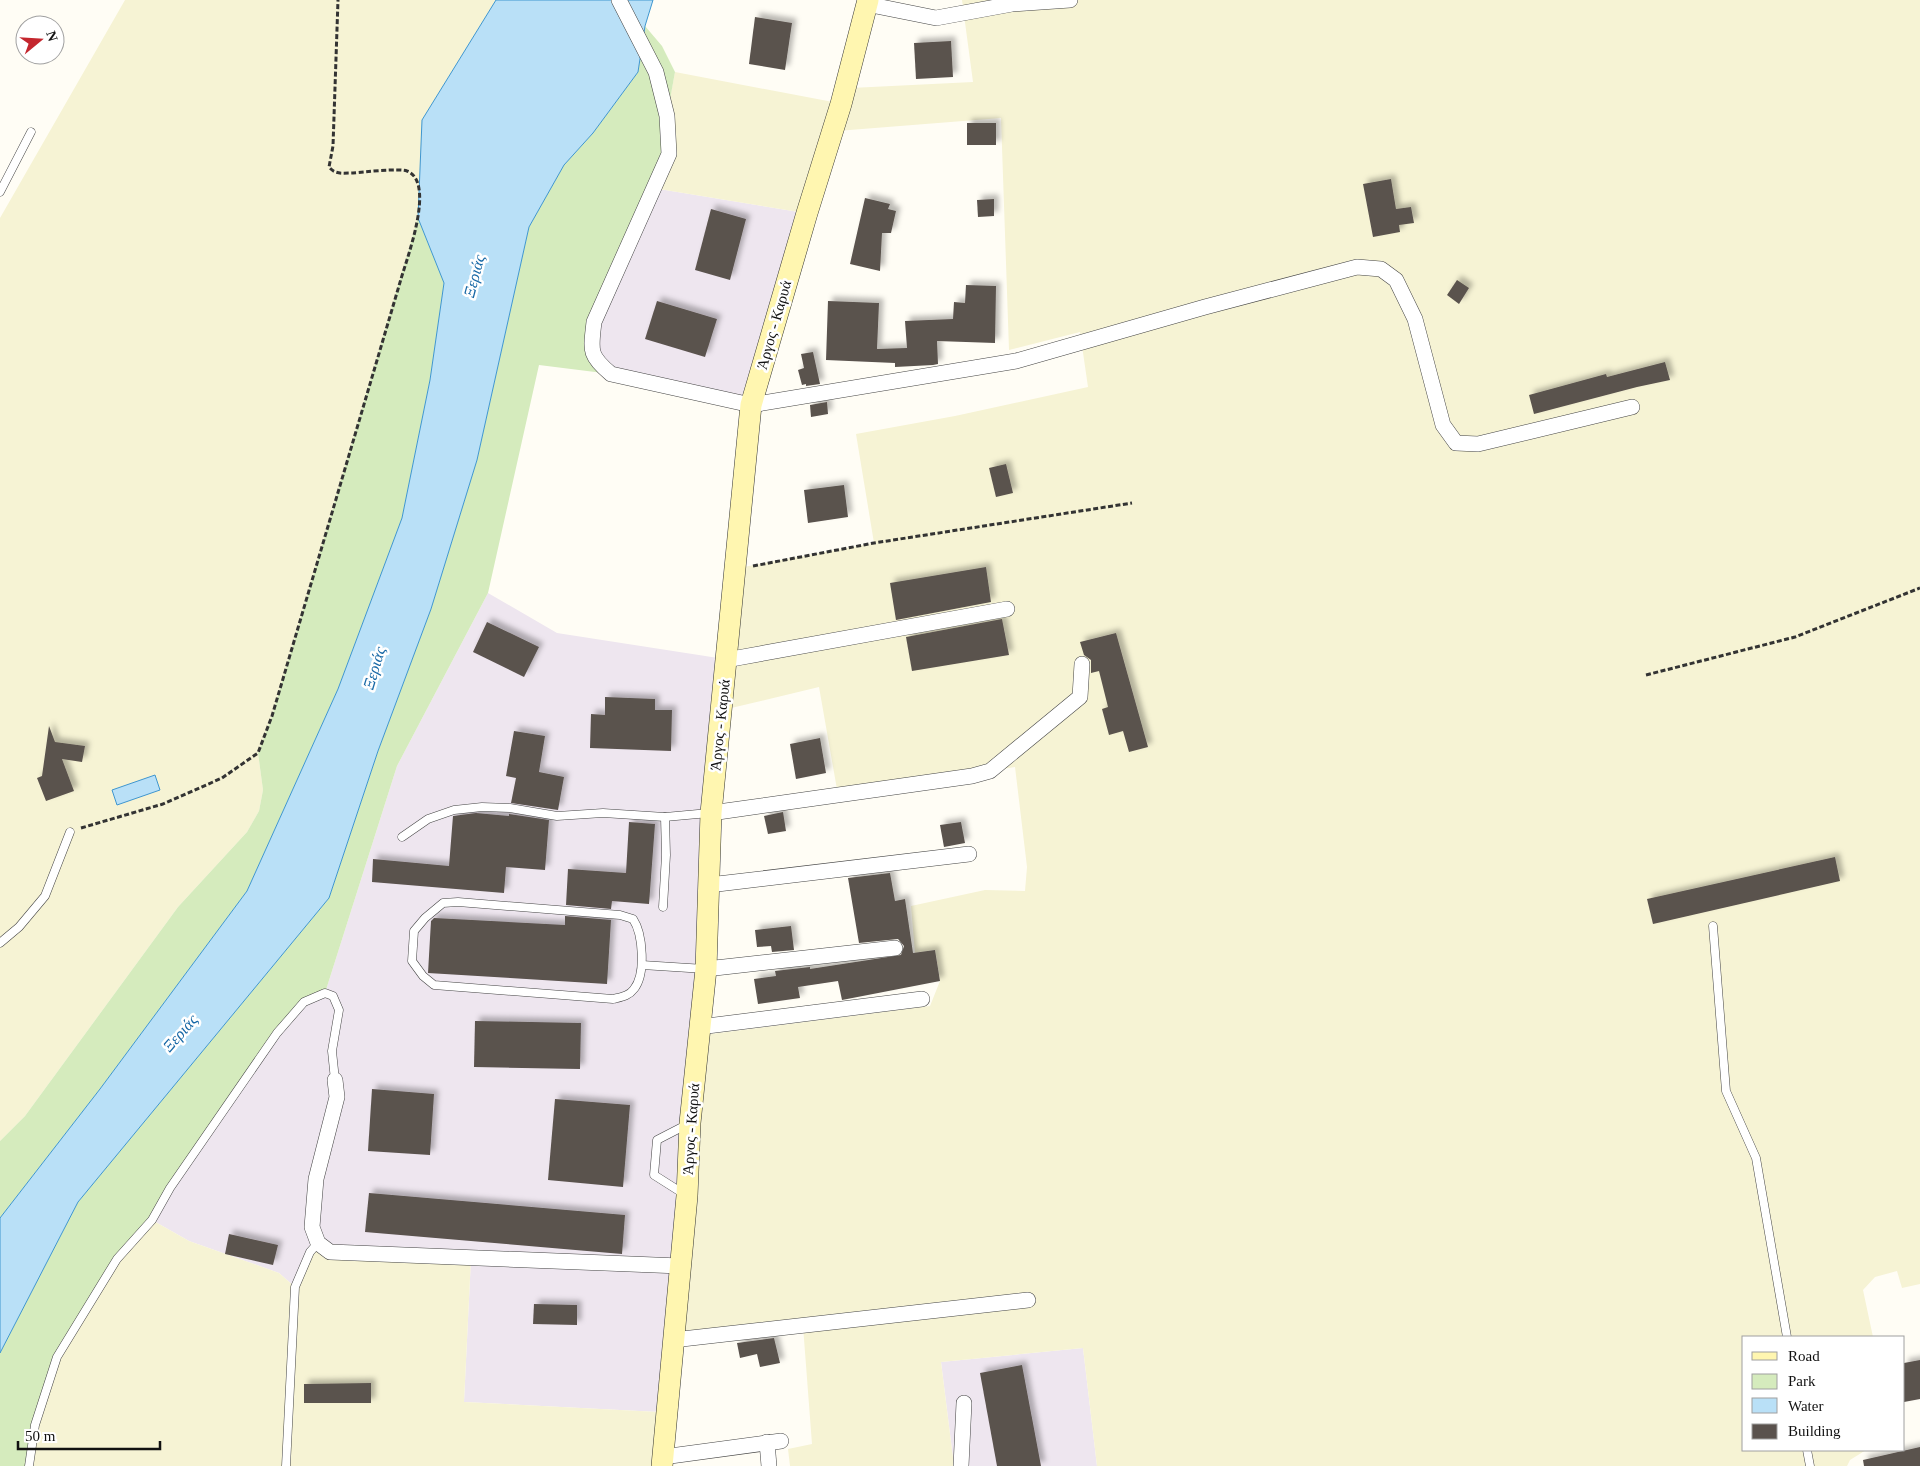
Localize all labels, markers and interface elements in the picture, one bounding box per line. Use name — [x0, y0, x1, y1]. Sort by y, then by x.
north arrow — [15, 15, 65, 65]
text: N — [43, 29, 61, 43]
water label: Ξεριάς — [460, 252, 489, 299]
street label: Άργος - Καρυά — [754, 279, 794, 371]
water label: Ξεριάς — [360, 644, 390, 692]
street label: Άργος - Καρυά — [707, 678, 733, 771]
water label: Ξεριάς — [159, 1011, 202, 1056]
street label: Άργος - Καρυά — [680, 1083, 702, 1175]
legend — [1742, 1336, 1905, 1451]
text: Road — [1788, 1348, 1820, 1364]
text: Park — [1788, 1373, 1816, 1389]
text: Water — [1788, 1398, 1823, 1414]
scale bar — [18, 1418, 160, 1450]
text: Building — [1788, 1423, 1841, 1439]
text: 50 m — [25, 1428, 56, 1444]

